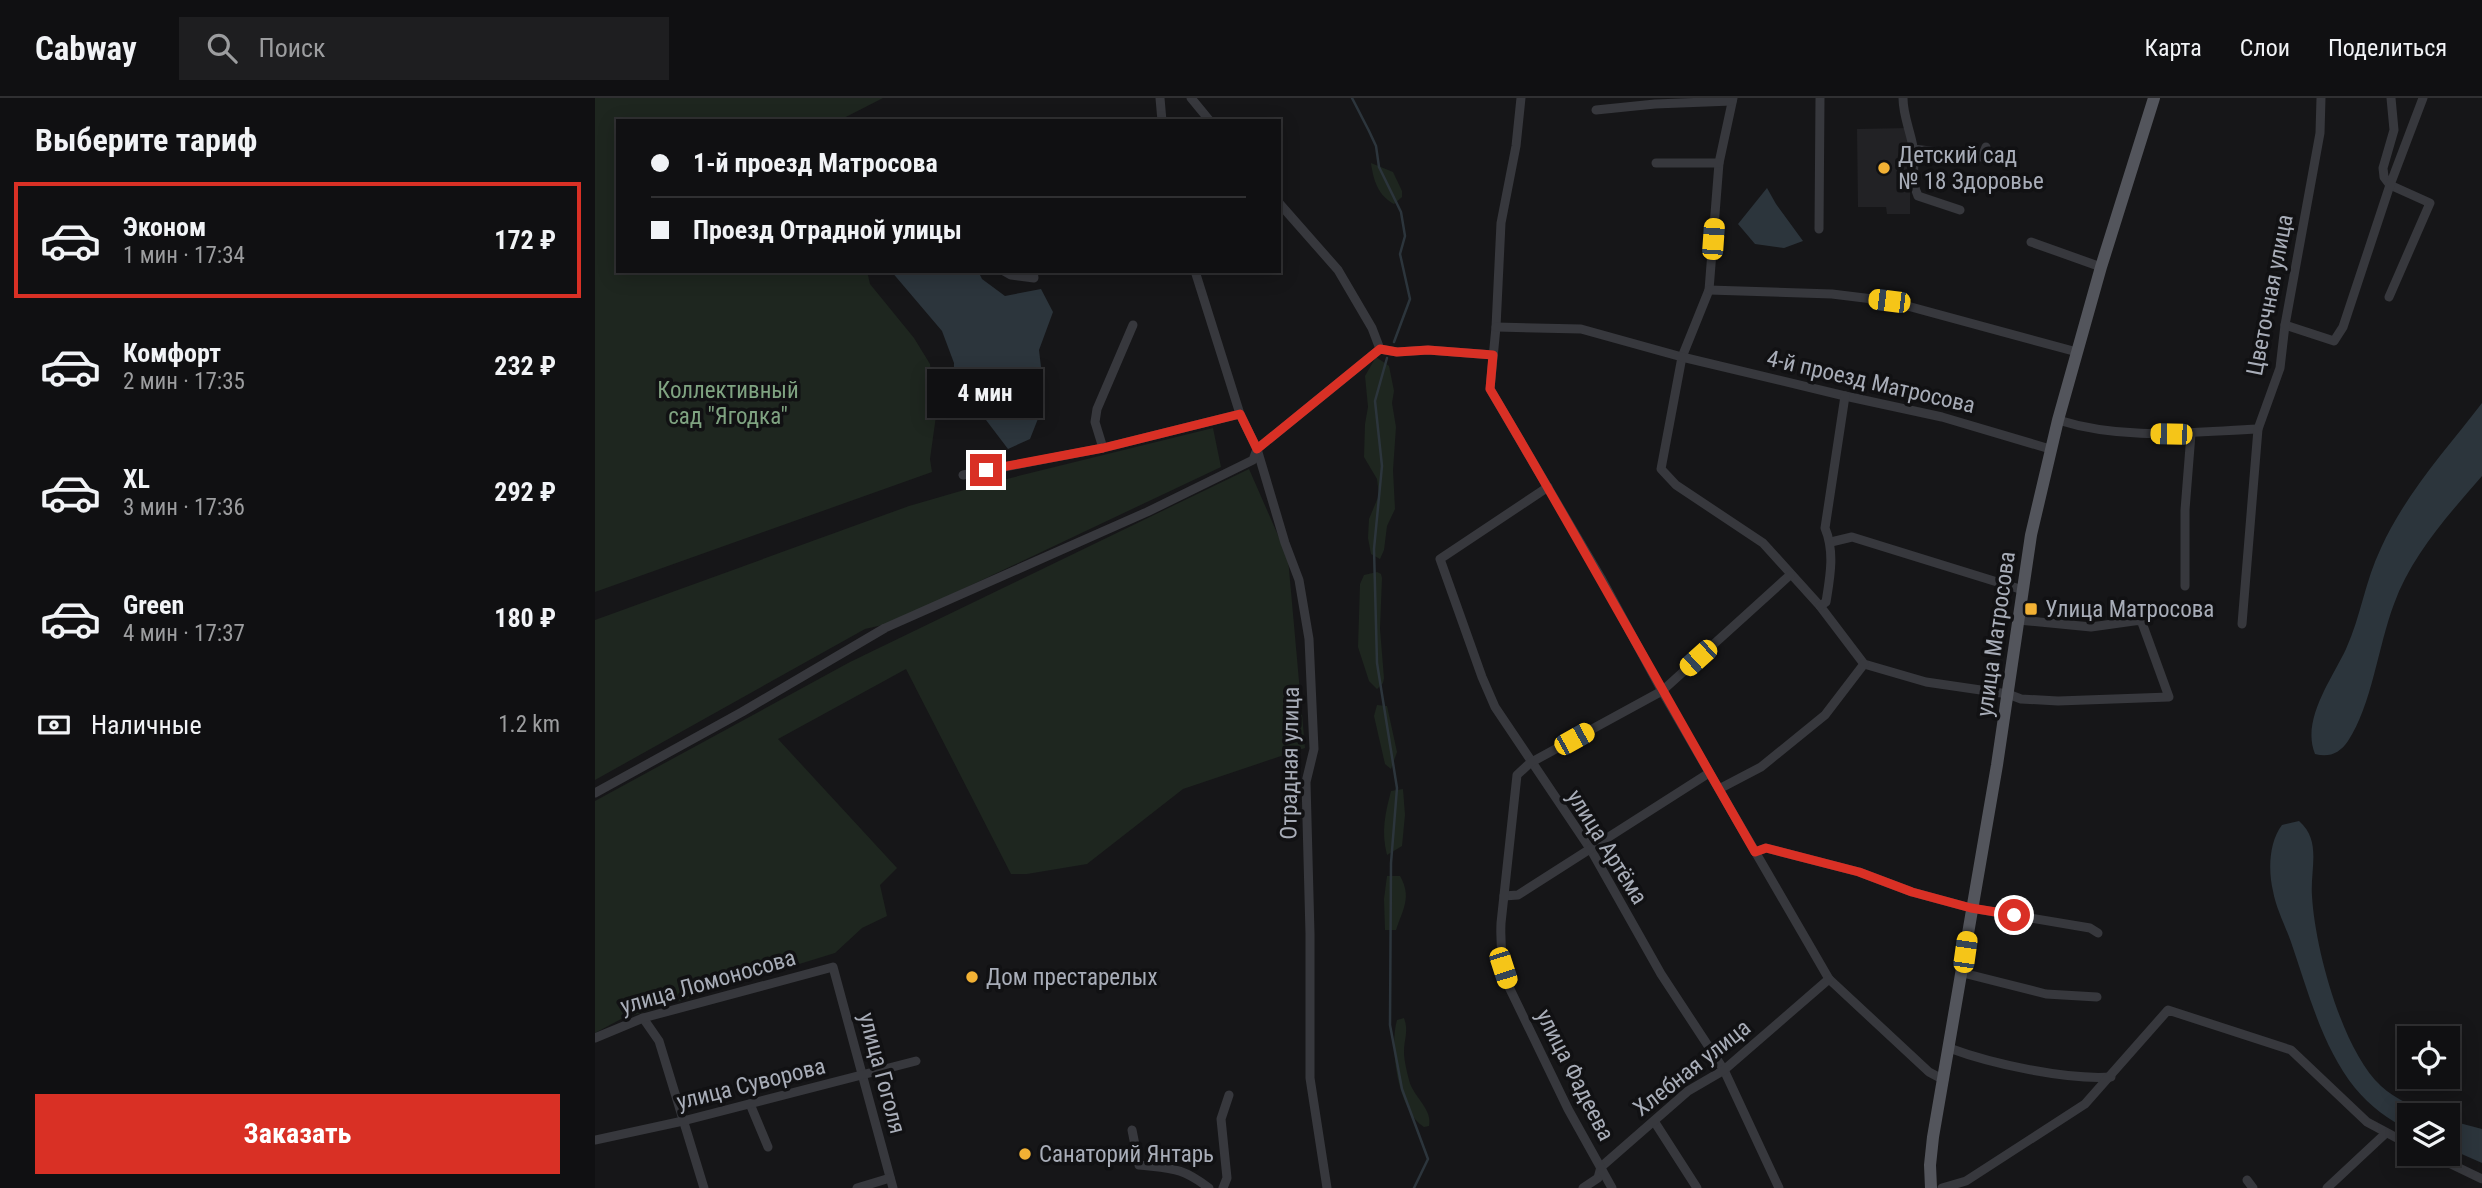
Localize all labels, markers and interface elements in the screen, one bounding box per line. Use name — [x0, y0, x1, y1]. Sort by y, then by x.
search box — [179, 17, 669, 80]
text: Cabway — [35, 29, 137, 68]
icon: search — [203, 29, 241, 67]
text: Поиск — [259, 33, 326, 63]
text: Карта — [2144, 34, 2202, 62]
text: Слои — [2240, 34, 2290, 62]
text: Поделиться — [2328, 34, 2447, 62]
text: Выберите тариф — [35, 121, 257, 159]
place label: Детский сад № 18 Здоровье — [1898, 142, 2044, 195]
text: 1-й проезд Матросова — [693, 148, 938, 178]
marker: Детский сад № 18 Здоровье — [1876, 160, 1892, 176]
icon: car — [39, 209, 102, 272]
text: Эконом — [123, 212, 206, 242]
street label: Цветочная улица — [2241, 212, 2299, 378]
text: Проезд Отрадной улицы — [693, 215, 962, 245]
car — [1702, 217, 1725, 261]
text: 172 ₽ — [494, 225, 556, 255]
text: 1 мин · 17:34 — [123, 242, 245, 269]
car — [1867, 288, 1912, 314]
icon: car — [39, 335, 102, 398]
text: Комфорт — [123, 338, 221, 368]
street label: 4-й проезд Матросова — [1764, 345, 1978, 419]
text: 232 ₽ — [494, 351, 556, 381]
text: 2 мин · 17:35 — [123, 368, 245, 395]
callout: 4 мин — [928, 368, 1044, 418]
park label: Коллективный сад "Ягодка" — [657, 377, 799, 430]
text: 4 мин — [957, 380, 1013, 407]
car — [2150, 423, 2193, 445]
route end — [970, 454, 1002, 486]
icon: car — [39, 461, 102, 524]
text: XL — [123, 464, 150, 494]
text: 292 ₽ — [494, 477, 556, 507]
text: 3 мин · 17:36 — [123, 494, 245, 521]
street label: улица Матросова — [1971, 550, 2021, 718]
icon: car — [39, 587, 102, 650]
text: Green — [123, 590, 184, 620]
place label: Улица Матросова — [2045, 596, 2214, 623]
marker: Улица Матросова — [2023, 601, 2039, 617]
text: 180 ₽ — [494, 603, 556, 633]
text: 4 мин · 17:37 — [123, 620, 245, 647]
car — [1676, 636, 1721, 680]
street label: Отрадная улица — [1275, 686, 1305, 840]
icon: cash — [35, 706, 73, 744]
text: Наличные — [91, 710, 202, 740]
text: 1.2 km — [498, 711, 560, 738]
car — [1551, 720, 1598, 758]
street label: улица Артёма — [1561, 785, 1653, 909]
route start — [1998, 899, 2030, 931]
car — [1952, 930, 1979, 974]
street label: улица Ломоносова — [617, 944, 799, 1020]
car — [1487, 945, 1520, 991]
place label: Дом престарелых — [986, 964, 1158, 991]
marker: Дом престарелых — [964, 969, 980, 985]
street label: улица Фадеева — [1530, 1005, 1620, 1145]
street label: улица Гоголя — [853, 1010, 911, 1136]
street label: Хлебная улица — [1628, 1014, 1756, 1122]
map controls — [2397, 1026, 2460, 1166]
button: locate — [2397, 1026, 2460, 1089]
street label: улица Суворова — [674, 1052, 828, 1116]
button: Заказать — [35, 1094, 560, 1174]
button: layers — [2397, 1103, 2460, 1166]
place label: Санаторий Янтарь — [1039, 1141, 1214, 1168]
marker: Санаторий Янтарь — [1017, 1146, 1033, 1162]

